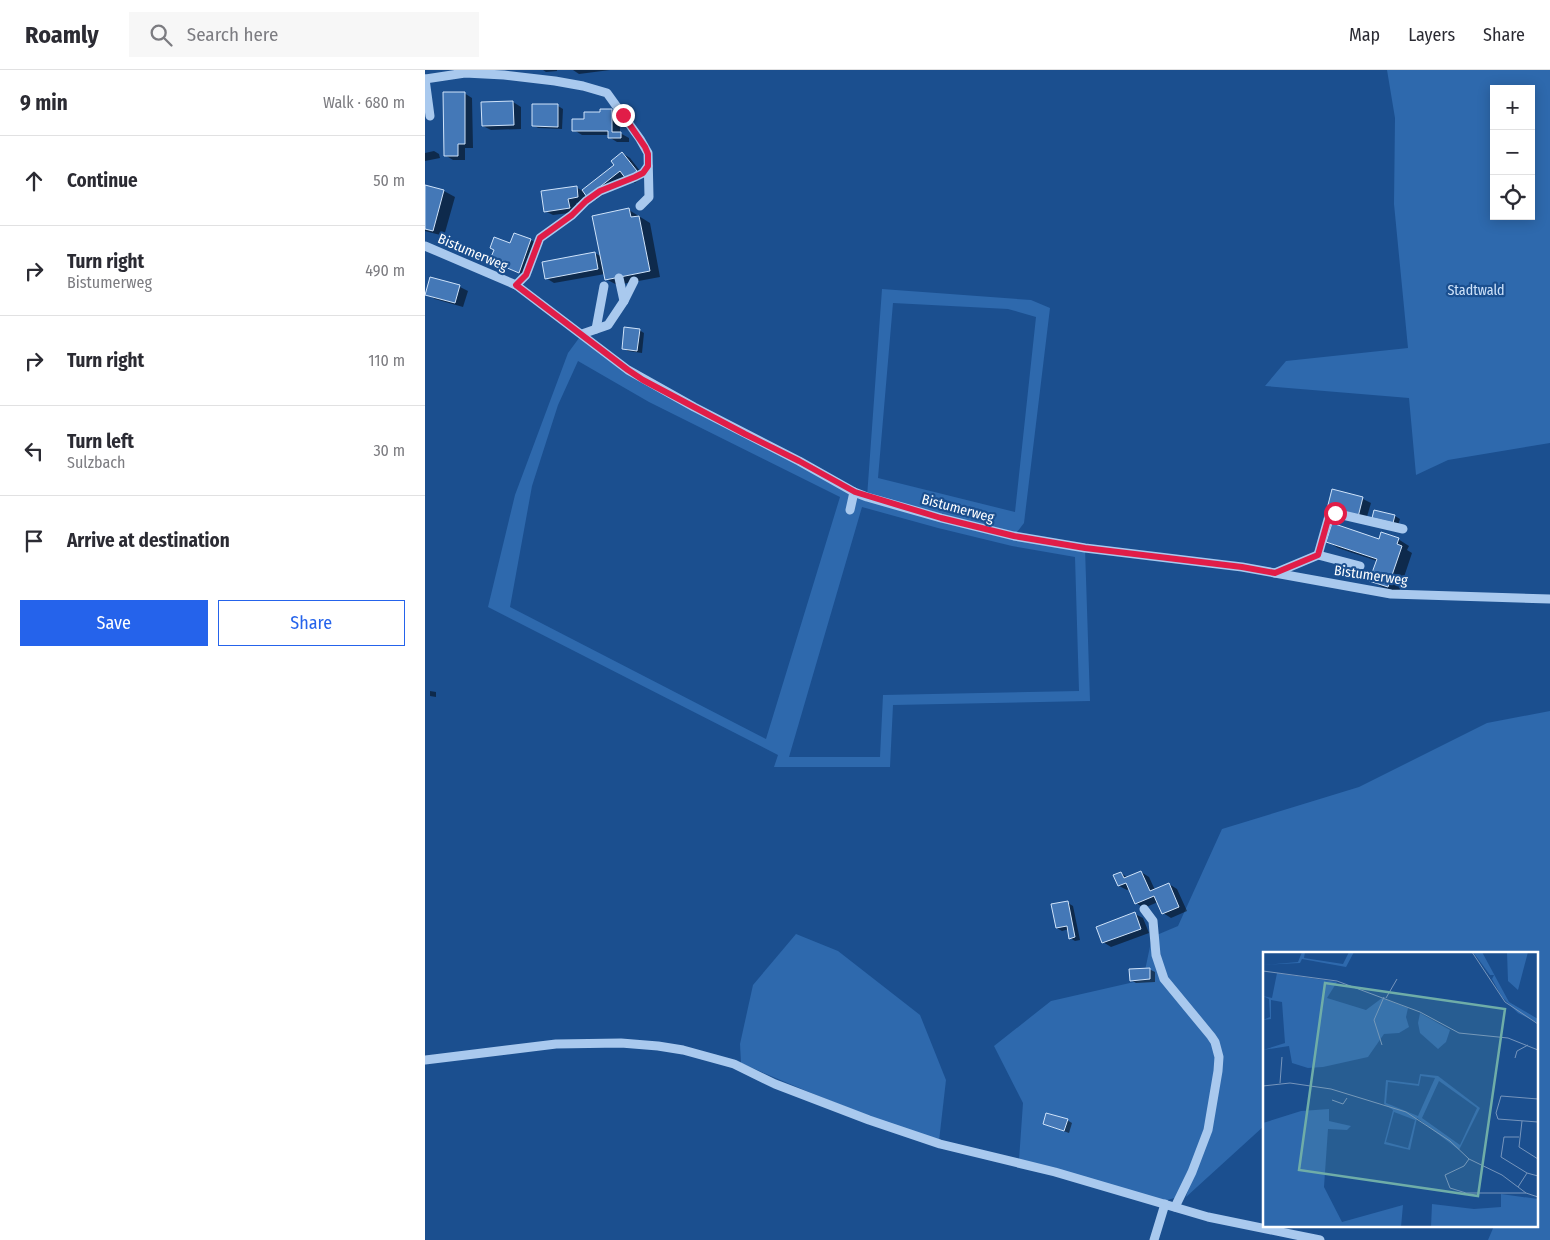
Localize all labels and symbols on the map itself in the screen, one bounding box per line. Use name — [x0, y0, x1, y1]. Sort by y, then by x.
route end — [612, 104, 635, 127]
street label: Bistumerweg — [435, 230, 511, 275]
park label: Stadtwald — [1447, 282, 1505, 299]
street label: Bistumerweg — [920, 491, 996, 526]
route start — [1324, 502, 1347, 525]
street label: Bistumerweg — [1333, 562, 1409, 589]
inset map — [1263, 952, 1537, 1228]

